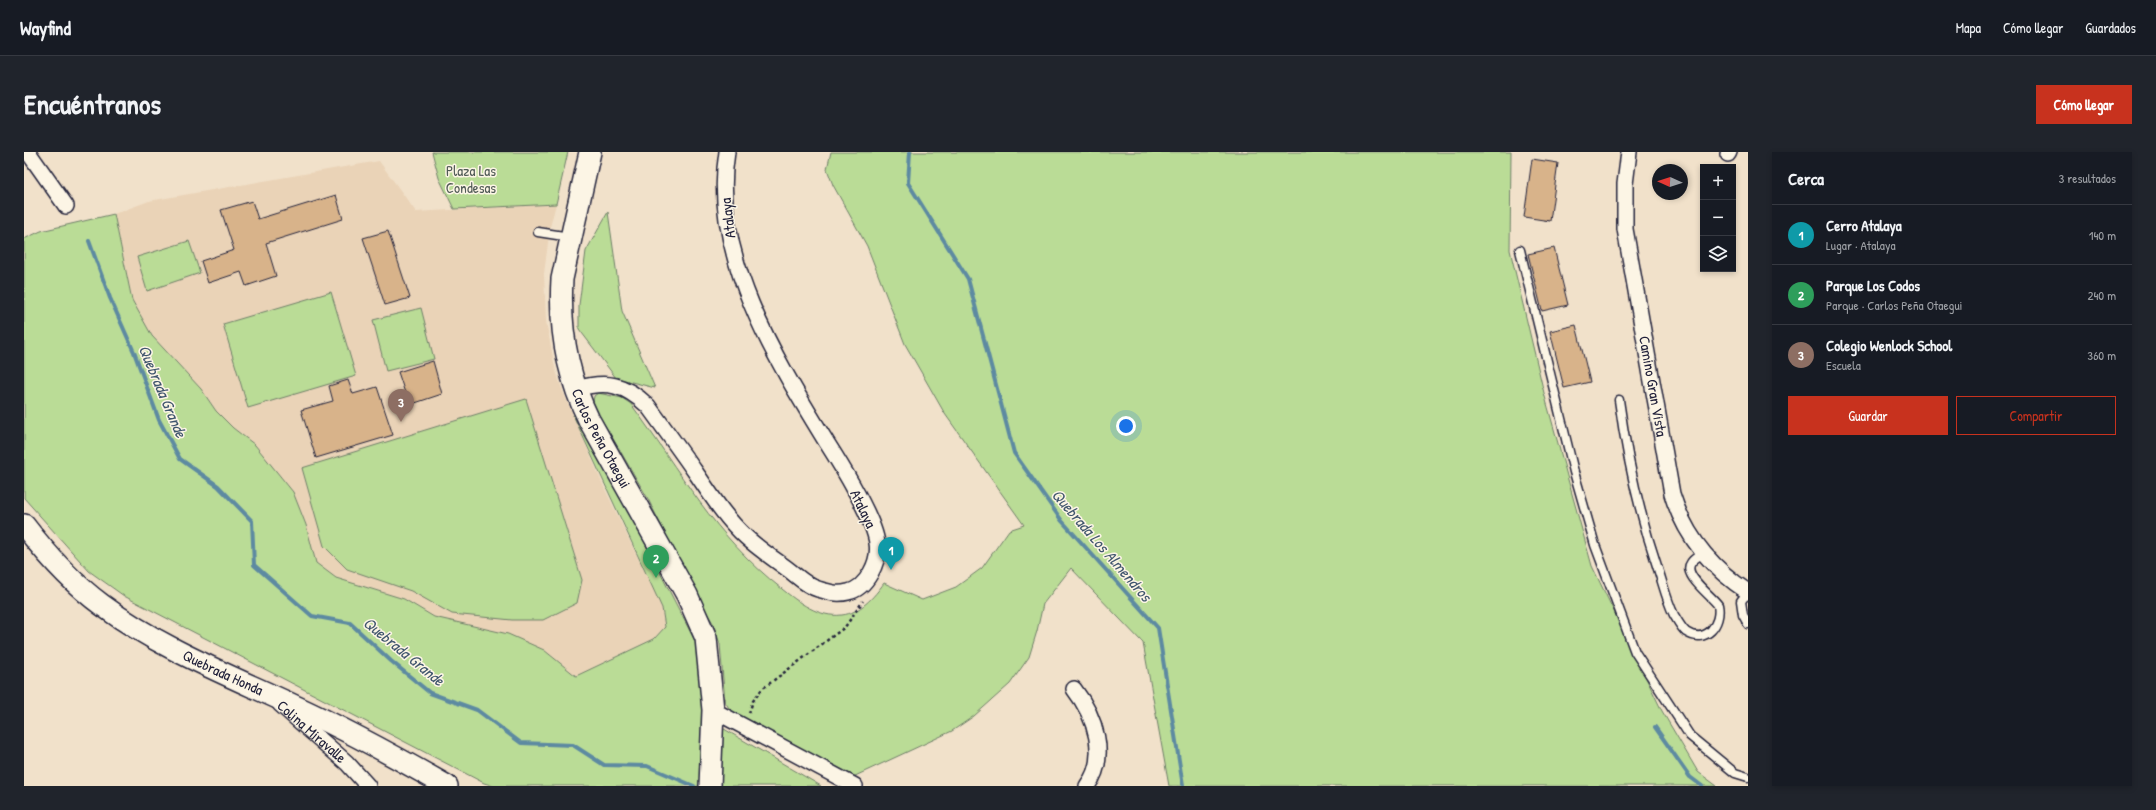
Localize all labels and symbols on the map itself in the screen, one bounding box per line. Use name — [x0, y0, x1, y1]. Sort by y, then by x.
park label: Plaza Las Condesas — [446, 160, 496, 198]
north arrow — [1652, 164, 1688, 200]
street label: Atalaya — [715, 197, 740, 239]
street label: Camino Gran Vista — [1634, 334, 1673, 438]
water label: Quebrada Grande — [134, 341, 193, 441]
street label: Carlos Peña Otaegui — [567, 386, 636, 492]
pin: 3 — [388, 389, 414, 422]
your location — [1116, 416, 1136, 436]
water label: Quebrada Los Almendros — [1047, 484, 1158, 607]
street label: Atalaya — [845, 486, 882, 532]
pin: 1 — [878, 537, 904, 570]
pin: 2 — [643, 545, 669, 578]
water label: Quebrada Grande — [359, 611, 450, 691]
street label: Quebrada Honda — [179, 645, 267, 700]
street label: Colina Miravalle — [273, 695, 351, 768]

